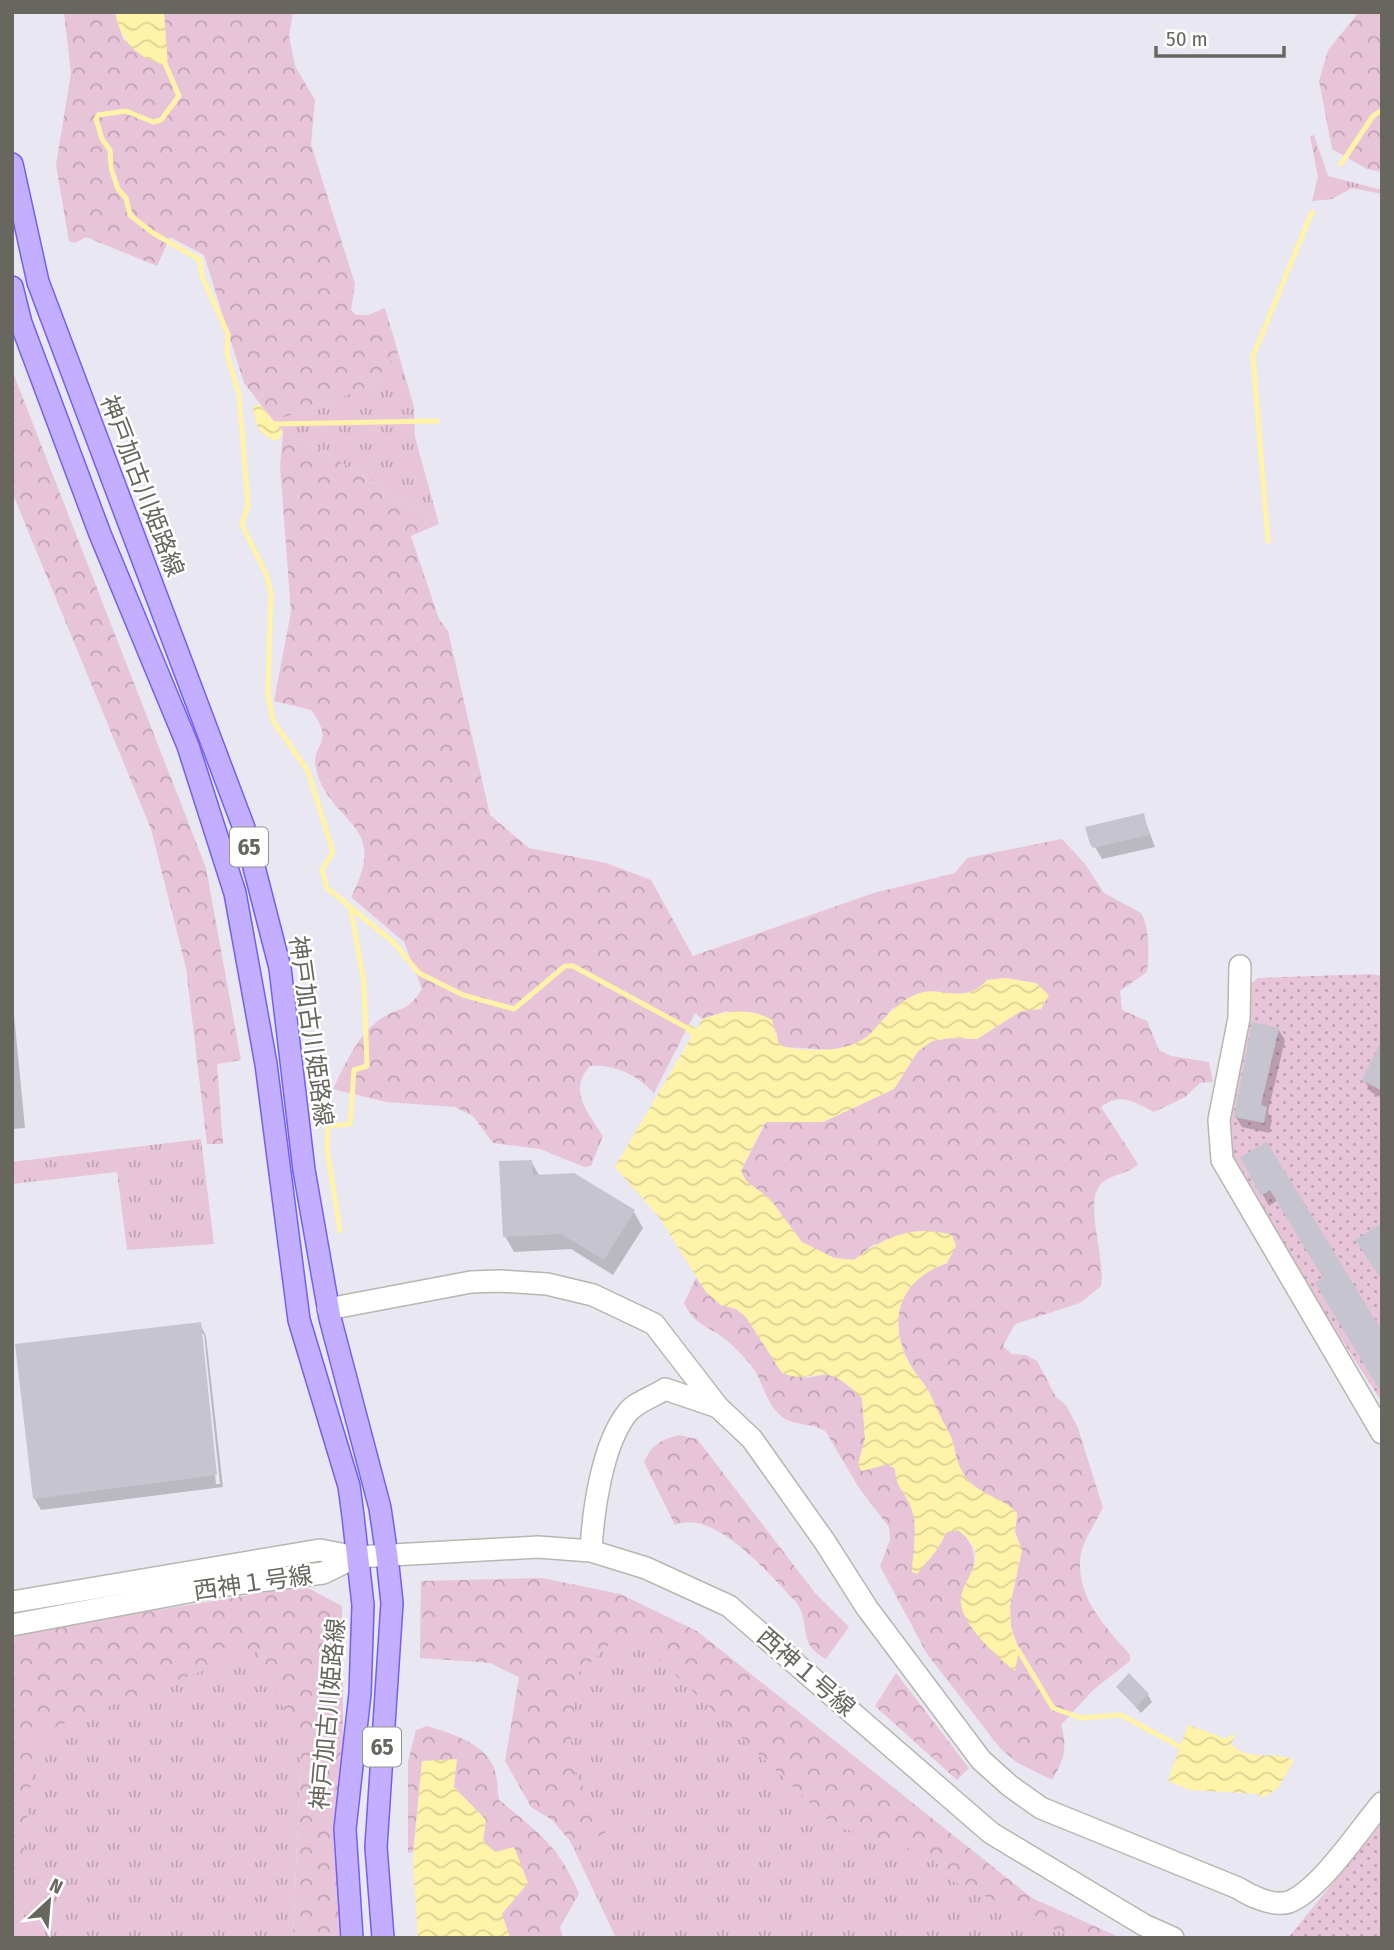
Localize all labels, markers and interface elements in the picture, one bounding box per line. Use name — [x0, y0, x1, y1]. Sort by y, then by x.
scale bar — [1156, 14, 1284, 58]
text: 50 m — [1166, 26, 1208, 52]
street label: 神戸加古川姫路線 — [95, 391, 189, 581]
road number: 65 — [230, 828, 268, 866]
street label: 神戸加古川姫路線 — [284, 934, 338, 1128]
street label: 西神１号線 — [192, 1561, 314, 1605]
street label: 神戸加古川姫路線 — [306, 1617, 350, 1811]
street label: 西神１号線 — [752, 1622, 860, 1722]
road number: 65 — [363, 1728, 401, 1766]
north arrow — [14, 1866, 84, 1936]
text: N — [46, 1873, 66, 1899]

